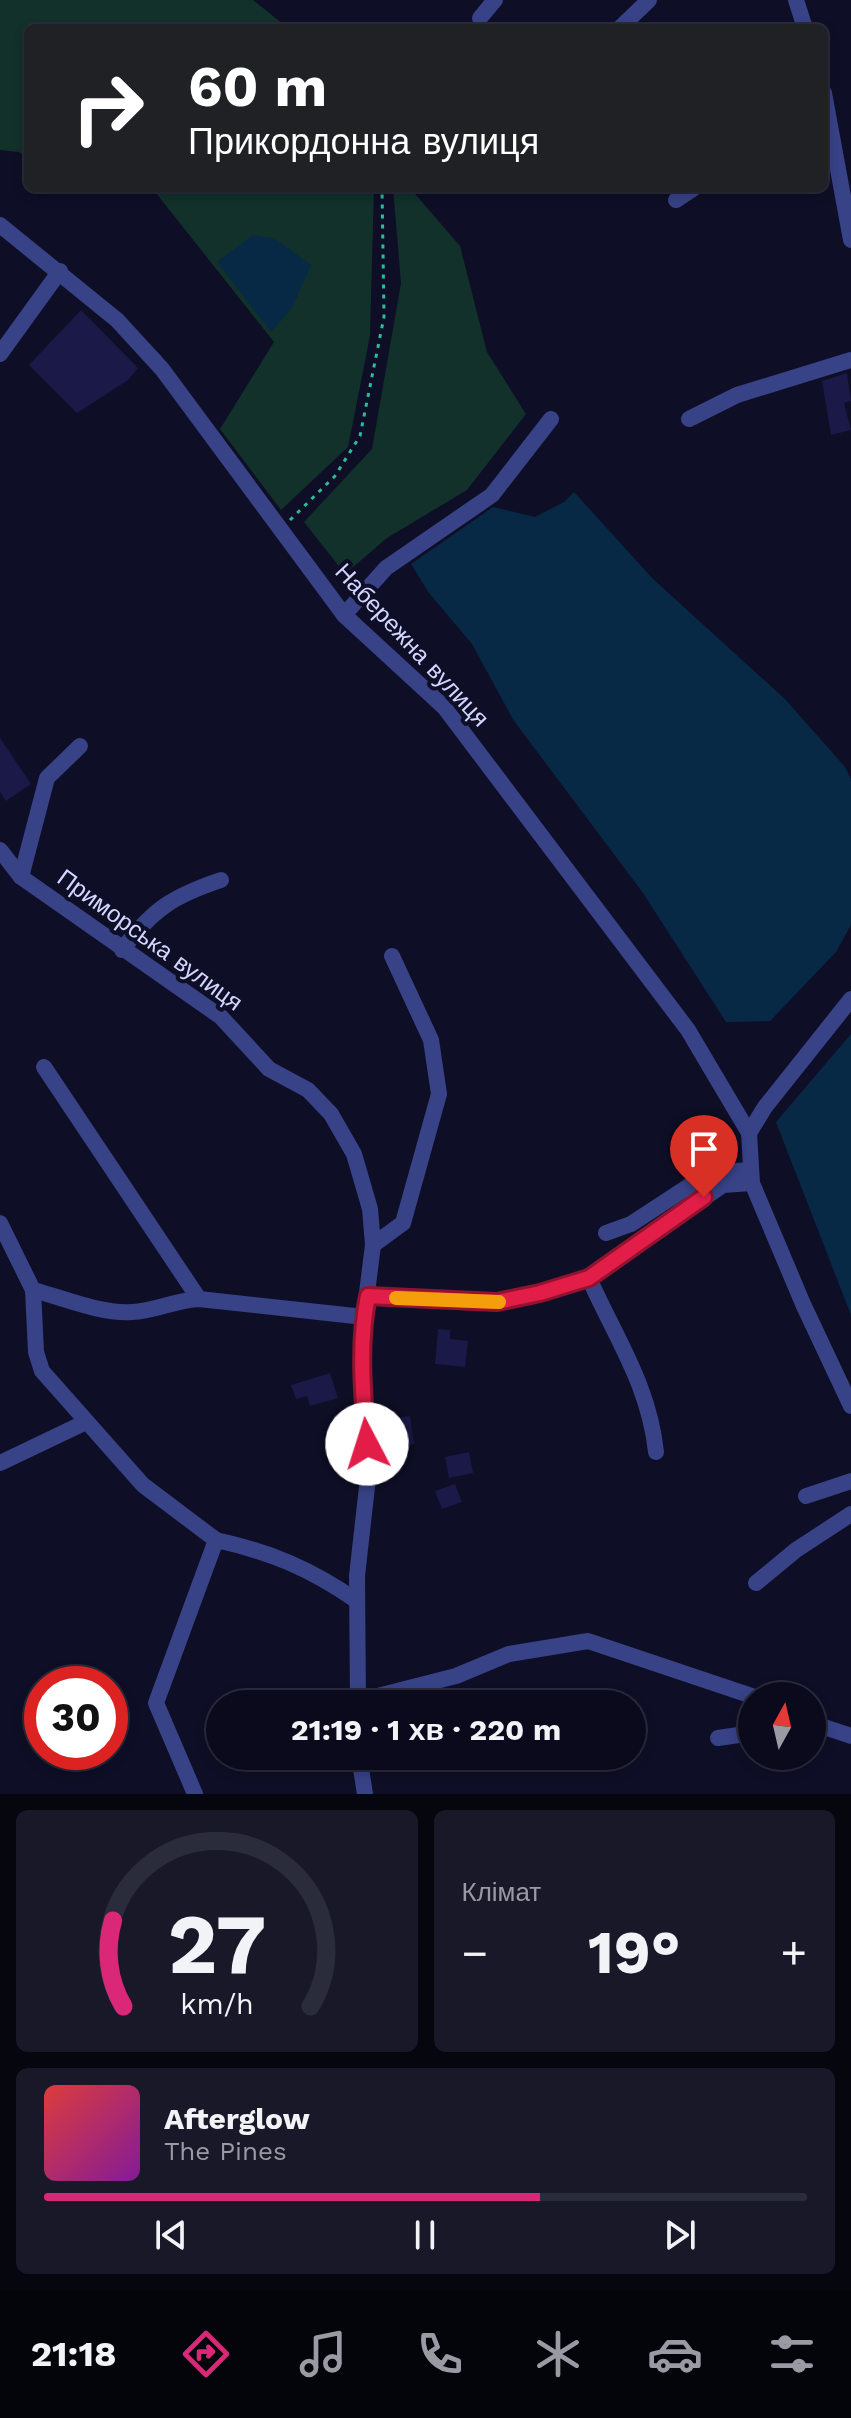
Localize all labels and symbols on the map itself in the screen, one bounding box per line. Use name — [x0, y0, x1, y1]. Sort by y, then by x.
street label: Набережна вулиця — [329, 558, 495, 732]
street label: Приморська вулиця — [52, 863, 248, 1017]
pin — [670, 1115, 738, 1197]
position arrow — [325, 1402, 409, 1486]
speed limit sign: 30 — [24, 1666, 128, 1770]
north arrow — [738, 1682, 826, 1770]

